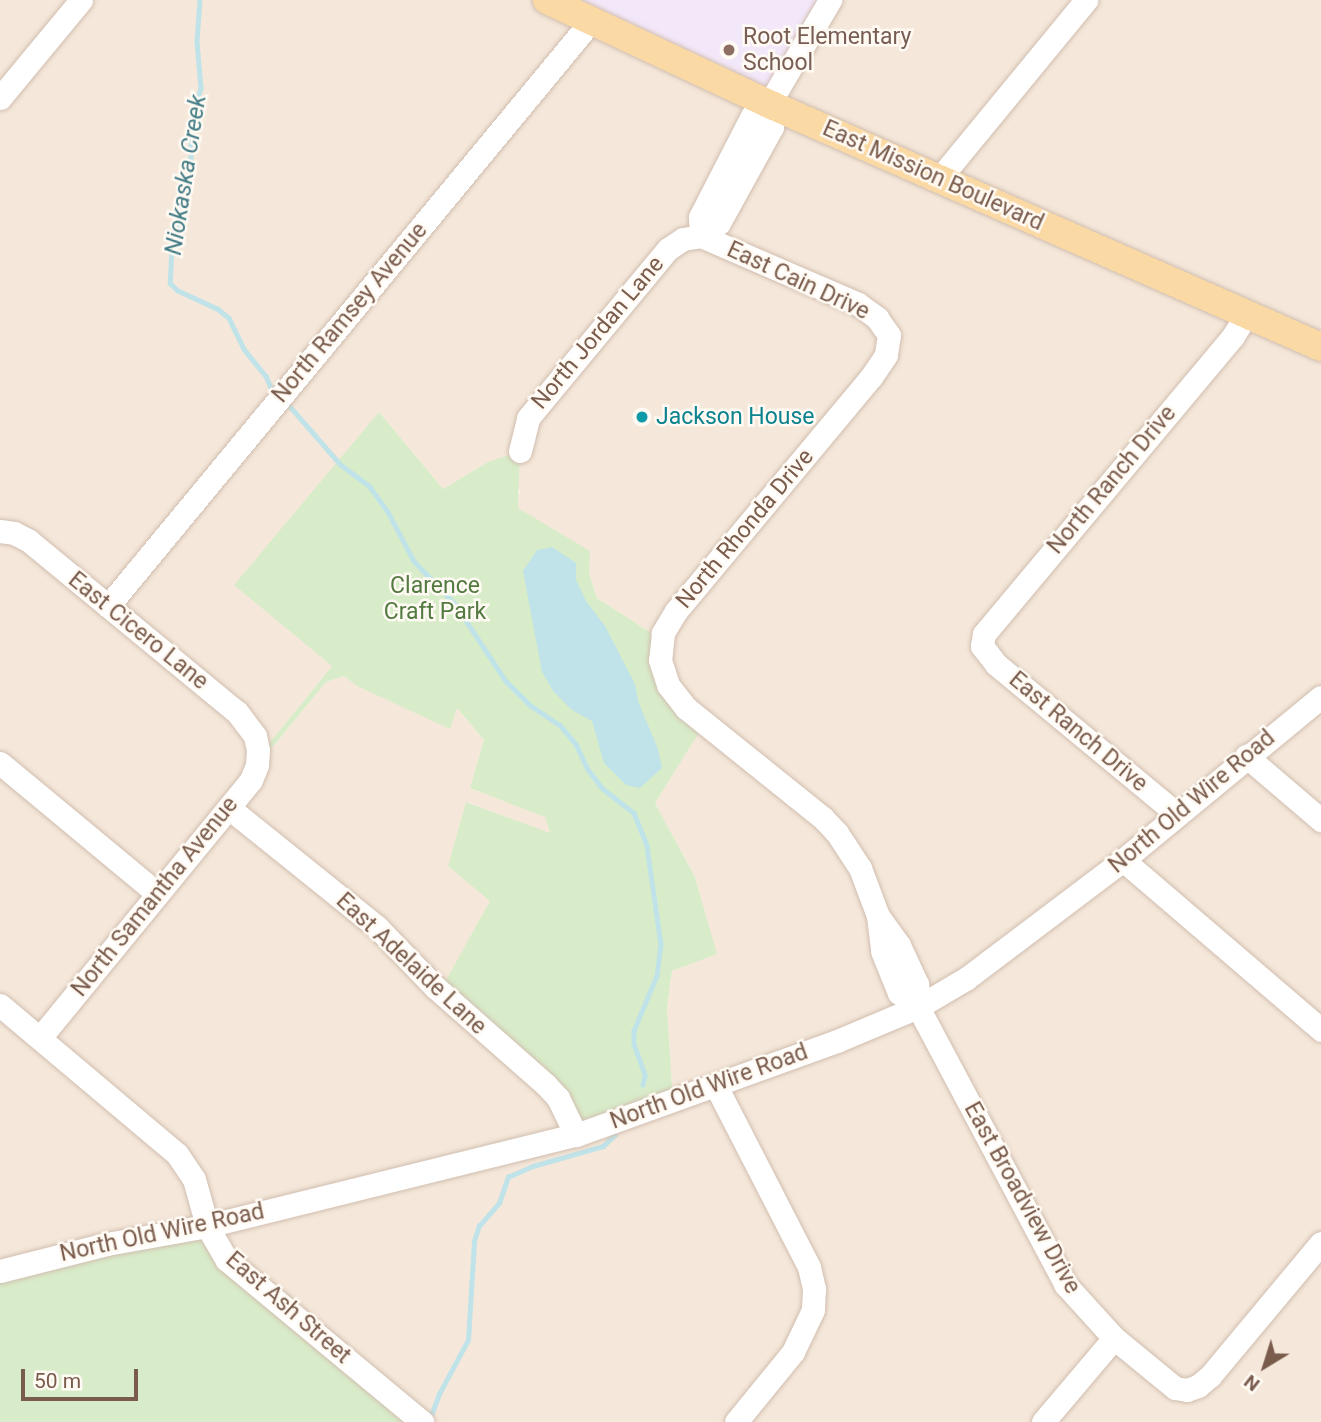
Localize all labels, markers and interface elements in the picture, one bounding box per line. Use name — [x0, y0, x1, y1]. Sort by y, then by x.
place label: Root Elementary School — [743, 23, 911, 77]
marker: Root Elementary School — [721, 42, 737, 58]
water label: Niokaska Creek — [159, 93, 213, 257]
street label: East Mission Boulevard — [818, 115, 1048, 237]
street label: North Ramsey Avenue — [267, 217, 433, 409]
street label: East Cain Drive — [722, 236, 874, 326]
street label: North Jordan Lane — [526, 251, 670, 415]
street label: North Ranch Drive — [1042, 400, 1182, 560]
place label: Jackson House — [656, 403, 815, 431]
marker: Jackson House — [634, 409, 650, 425]
street label: North Rhonda Drive — [670, 444, 820, 614]
street label: East Cicero Lane — [63, 566, 213, 696]
park label: Clarence Craft Park — [384, 572, 486, 626]
street label: East Ranch Drive — [1003, 666, 1153, 798]
street label: North Old Wire Road — [1103, 725, 1281, 879]
street label: North Samantha Avenue — [66, 792, 244, 1002]
street label: East Adelaide Lane — [330, 887, 492, 1041]
street label: North Old Wire Road — [606, 1038, 812, 1136]
street label: East Broadview Drive — [958, 1097, 1086, 1299]
street label: North Old Wire Road — [57, 1198, 267, 1268]
street label: East Ash Street — [220, 1246, 356, 1370]
north arrow — [1230, 1331, 1300, 1401]
scale bar — [24, 1356, 142, 1400]
text: 50 m — [34, 1369, 81, 1393]
text: N — [1239, 1370, 1264, 1396]

